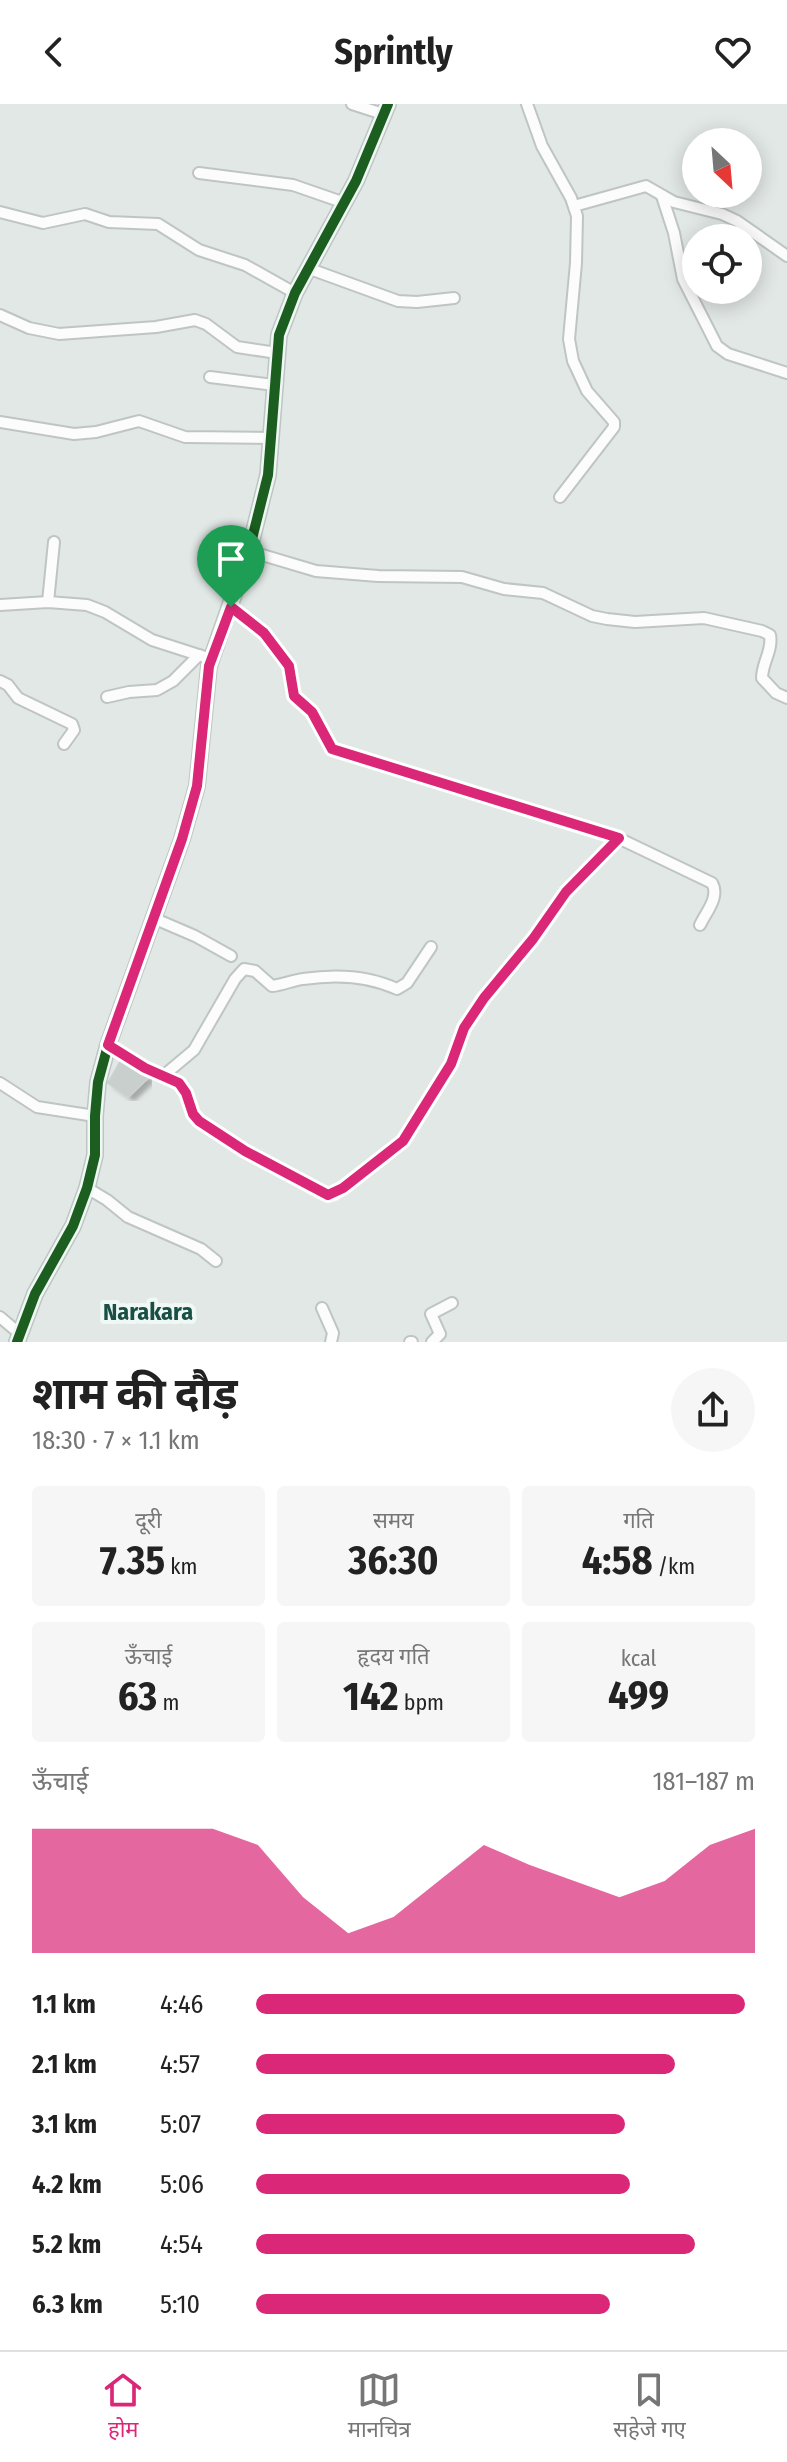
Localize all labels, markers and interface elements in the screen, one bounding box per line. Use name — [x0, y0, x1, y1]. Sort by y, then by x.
icon: back — [32, 30, 76, 74]
text: Sprintly — [334, 30, 453, 74]
icon: heart — [711, 30, 755, 74]
north arrow — [682, 128, 762, 208]
map controls — [682, 128, 762, 304]
button: locate — [682, 224, 762, 304]
pin — [197, 525, 265, 607]
icon: arrive — [209, 537, 253, 581]
district label: Narakara — [103, 1298, 193, 1326]
text: शाम की दौड़ — [32, 1368, 238, 1421]
button: share — [671, 1368, 755, 1452]
text: 18:30 · 7 × 1.1 km — [32, 1425, 200, 1456]
text: दूरी — [135, 1507, 162, 1534]
text: समय — [373, 1507, 414, 1534]
text: गति — [623, 1507, 654, 1534]
text: 7.35 — [100, 1537, 165, 1585]
text: 36:30 — [348, 1537, 439, 1585]
text: 4:58 — [582, 1537, 653, 1585]
text: km — [165, 1553, 197, 1580]
text: /km — [653, 1553, 695, 1580]
text: ऊँचाई — [125, 1643, 172, 1670]
text: हृदय गति — [357, 1643, 430, 1670]
text: kcal — [621, 1645, 656, 1672]
text: 499 — [608, 1672, 669, 1720]
text: 63 — [118, 1673, 157, 1721]
text: 142 — [343, 1673, 399, 1721]
text: m — [157, 1689, 179, 1716]
text: bpm — [399, 1689, 444, 1716]
text: ऊँचाई — [32, 1766, 88, 1797]
text: 181–187 m — [652, 1766, 755, 1797]
text: 1.1 km — [32, 1989, 96, 2020]
text: 4:46 — [160, 1989, 203, 2020]
text: 2.1 km — [32, 2049, 97, 2080]
text: 4:57 — [160, 2049, 200, 2080]
text: 3.1 km — [32, 2109, 97, 2140]
text: 5:07 — [160, 2109, 201, 2140]
text: 4.2 km — [32, 2169, 102, 2200]
text: 5:06 — [160, 2169, 204, 2200]
text: 5.2 km — [32, 2229, 101, 2260]
text: 4:54 — [160, 2229, 203, 2260]
text: 6.3 km — [32, 2289, 103, 2320]
text: 5:10 — [160, 2289, 200, 2320]
tab: होम — [101, 2368, 145, 2446]
tab: मानचित्र — [348, 2368, 411, 2446]
tab: सहेजे गए — [613, 2368, 686, 2446]

